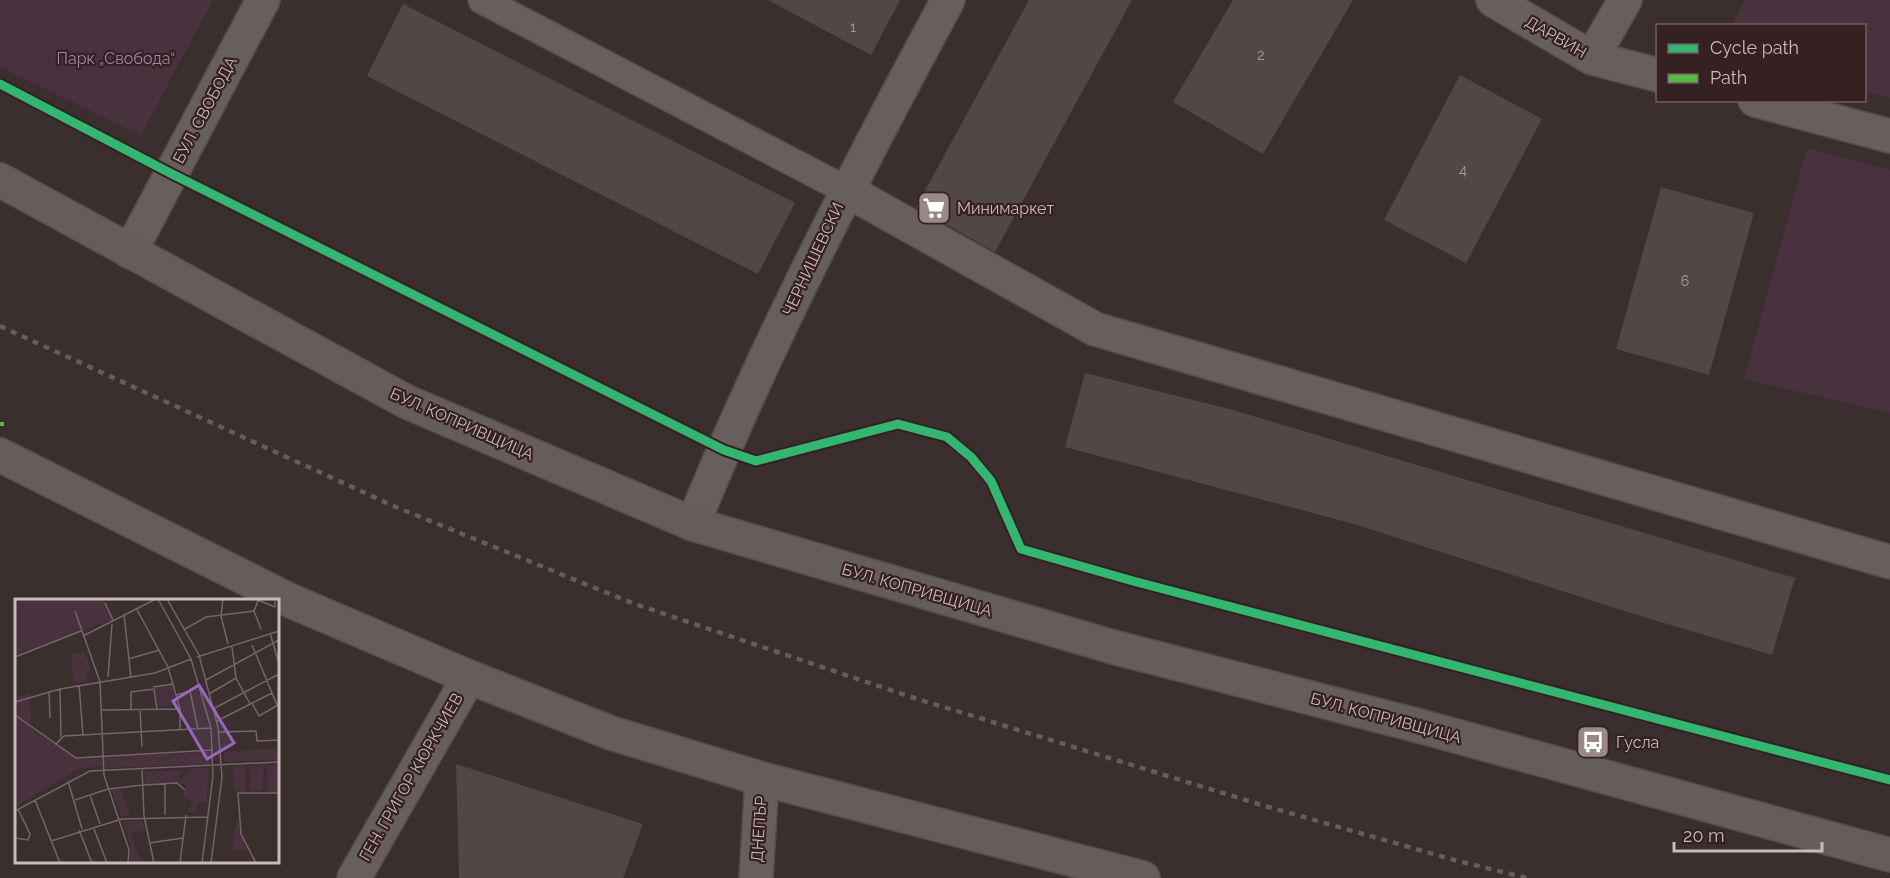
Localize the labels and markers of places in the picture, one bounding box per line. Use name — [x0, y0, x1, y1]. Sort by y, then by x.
supermarket icon: Минимаркет — [916, 190, 952, 226]
place label: Минимаркет — [957, 199, 1054, 218]
bus stop icon: Гусла — [1575, 724, 1611, 760]
place label: Гусла — [1616, 733, 1659, 752]

